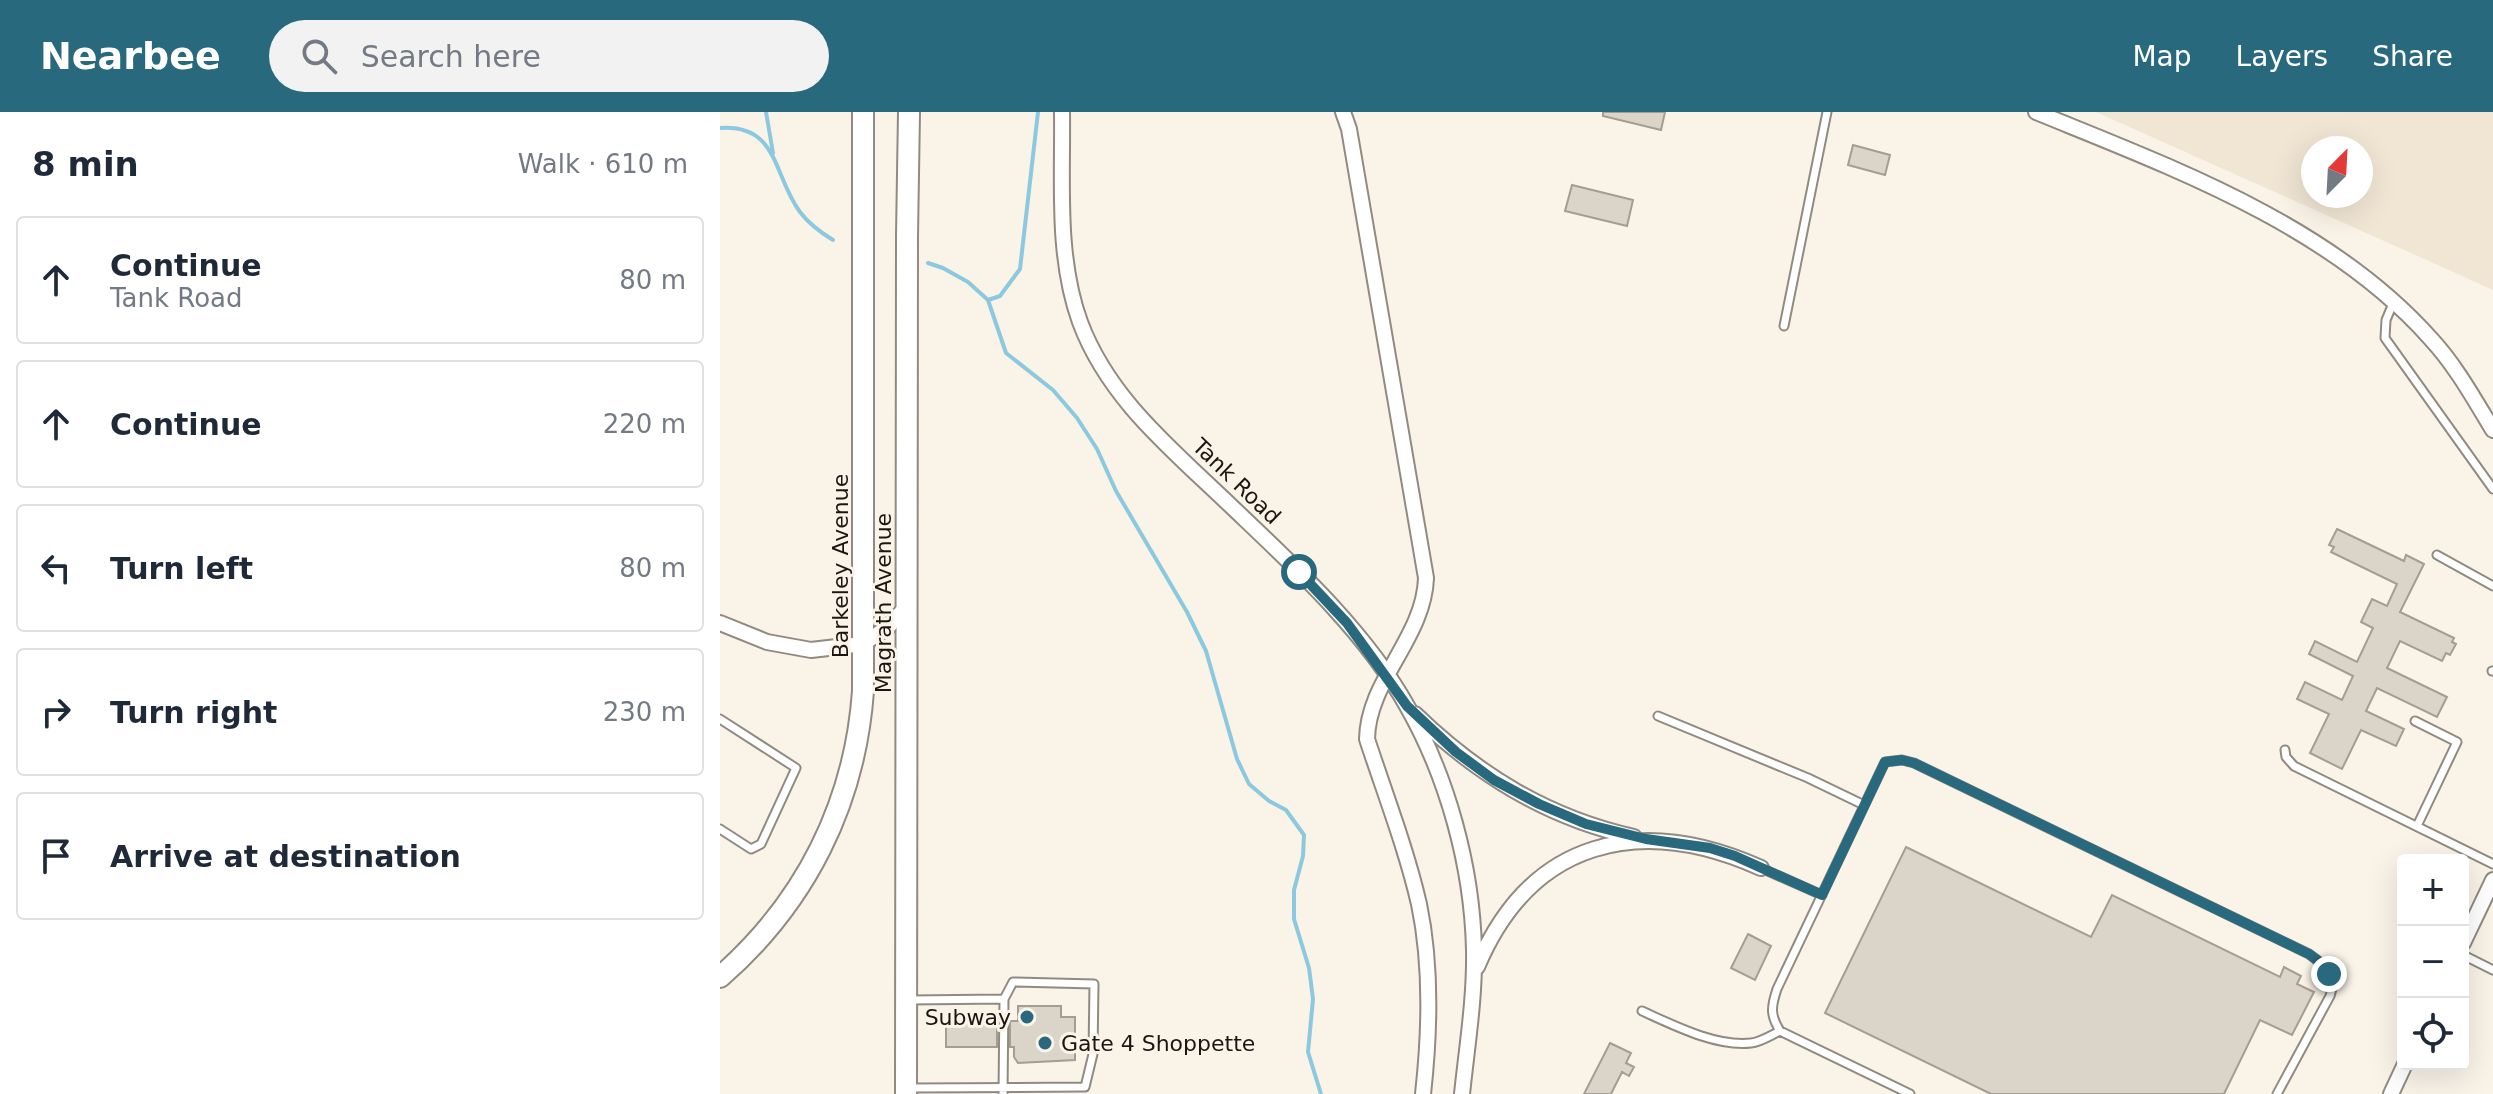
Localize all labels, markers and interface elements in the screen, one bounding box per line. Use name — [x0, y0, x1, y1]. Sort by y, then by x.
search box — [269, 20, 829, 92]
text: Nearbee — [40, 34, 221, 78]
icon: search — [297, 34, 341, 78]
text: Search here — [361, 39, 541, 74]
text: Map — [2132, 40, 2192, 73]
text: Layers — [2236, 40, 2328, 73]
text: Share — [2372, 40, 2453, 73]
north arrow — [2301, 136, 2373, 208]
text: 8 min — [32, 144, 139, 184]
text: Walk · 610 m — [518, 149, 688, 179]
text: Continue — [110, 248, 262, 283]
icon: ahead — [34, 258, 78, 302]
text: 80 m — [619, 265, 686, 295]
text: Tank Road — [110, 283, 243, 313]
icon: ahead — [34, 402, 78, 446]
text: Continue — [110, 407, 262, 442]
text: 220 m — [603, 409, 686, 439]
street label: Tank Road — [1187, 433, 1286, 529]
street label: Barkeley Avenue — [828, 474, 853, 658]
street label: Magrath Avenue — [871, 513, 896, 693]
icon: left — [34, 546, 78, 590]
text: Turn left — [110, 551, 253, 586]
text: 80 m — [619, 553, 686, 583]
route start — [1281, 554, 1317, 590]
icon: right — [34, 690, 78, 734]
text: Turn right — [110, 695, 277, 730]
text: 230 m — [603, 697, 686, 727]
icon: arrive — [34, 834, 78, 878]
text: Arrive at destination — [110, 839, 461, 874]
map controls — [2397, 854, 2469, 1070]
button: + — [2397, 854, 2469, 926]
button: − — [2397, 926, 2469, 998]
route end — [2311, 956, 2347, 992]
button: locate — [2397, 998, 2469, 1070]
place label: Subway — [925, 1005, 1011, 1030]
marker: Subway — [1018, 1008, 1036, 1026]
place label: Gate 4 Shoppette — [1061, 1031, 1255, 1056]
marker: Gate 4 Shoppette — [1036, 1034, 1054, 1052]

